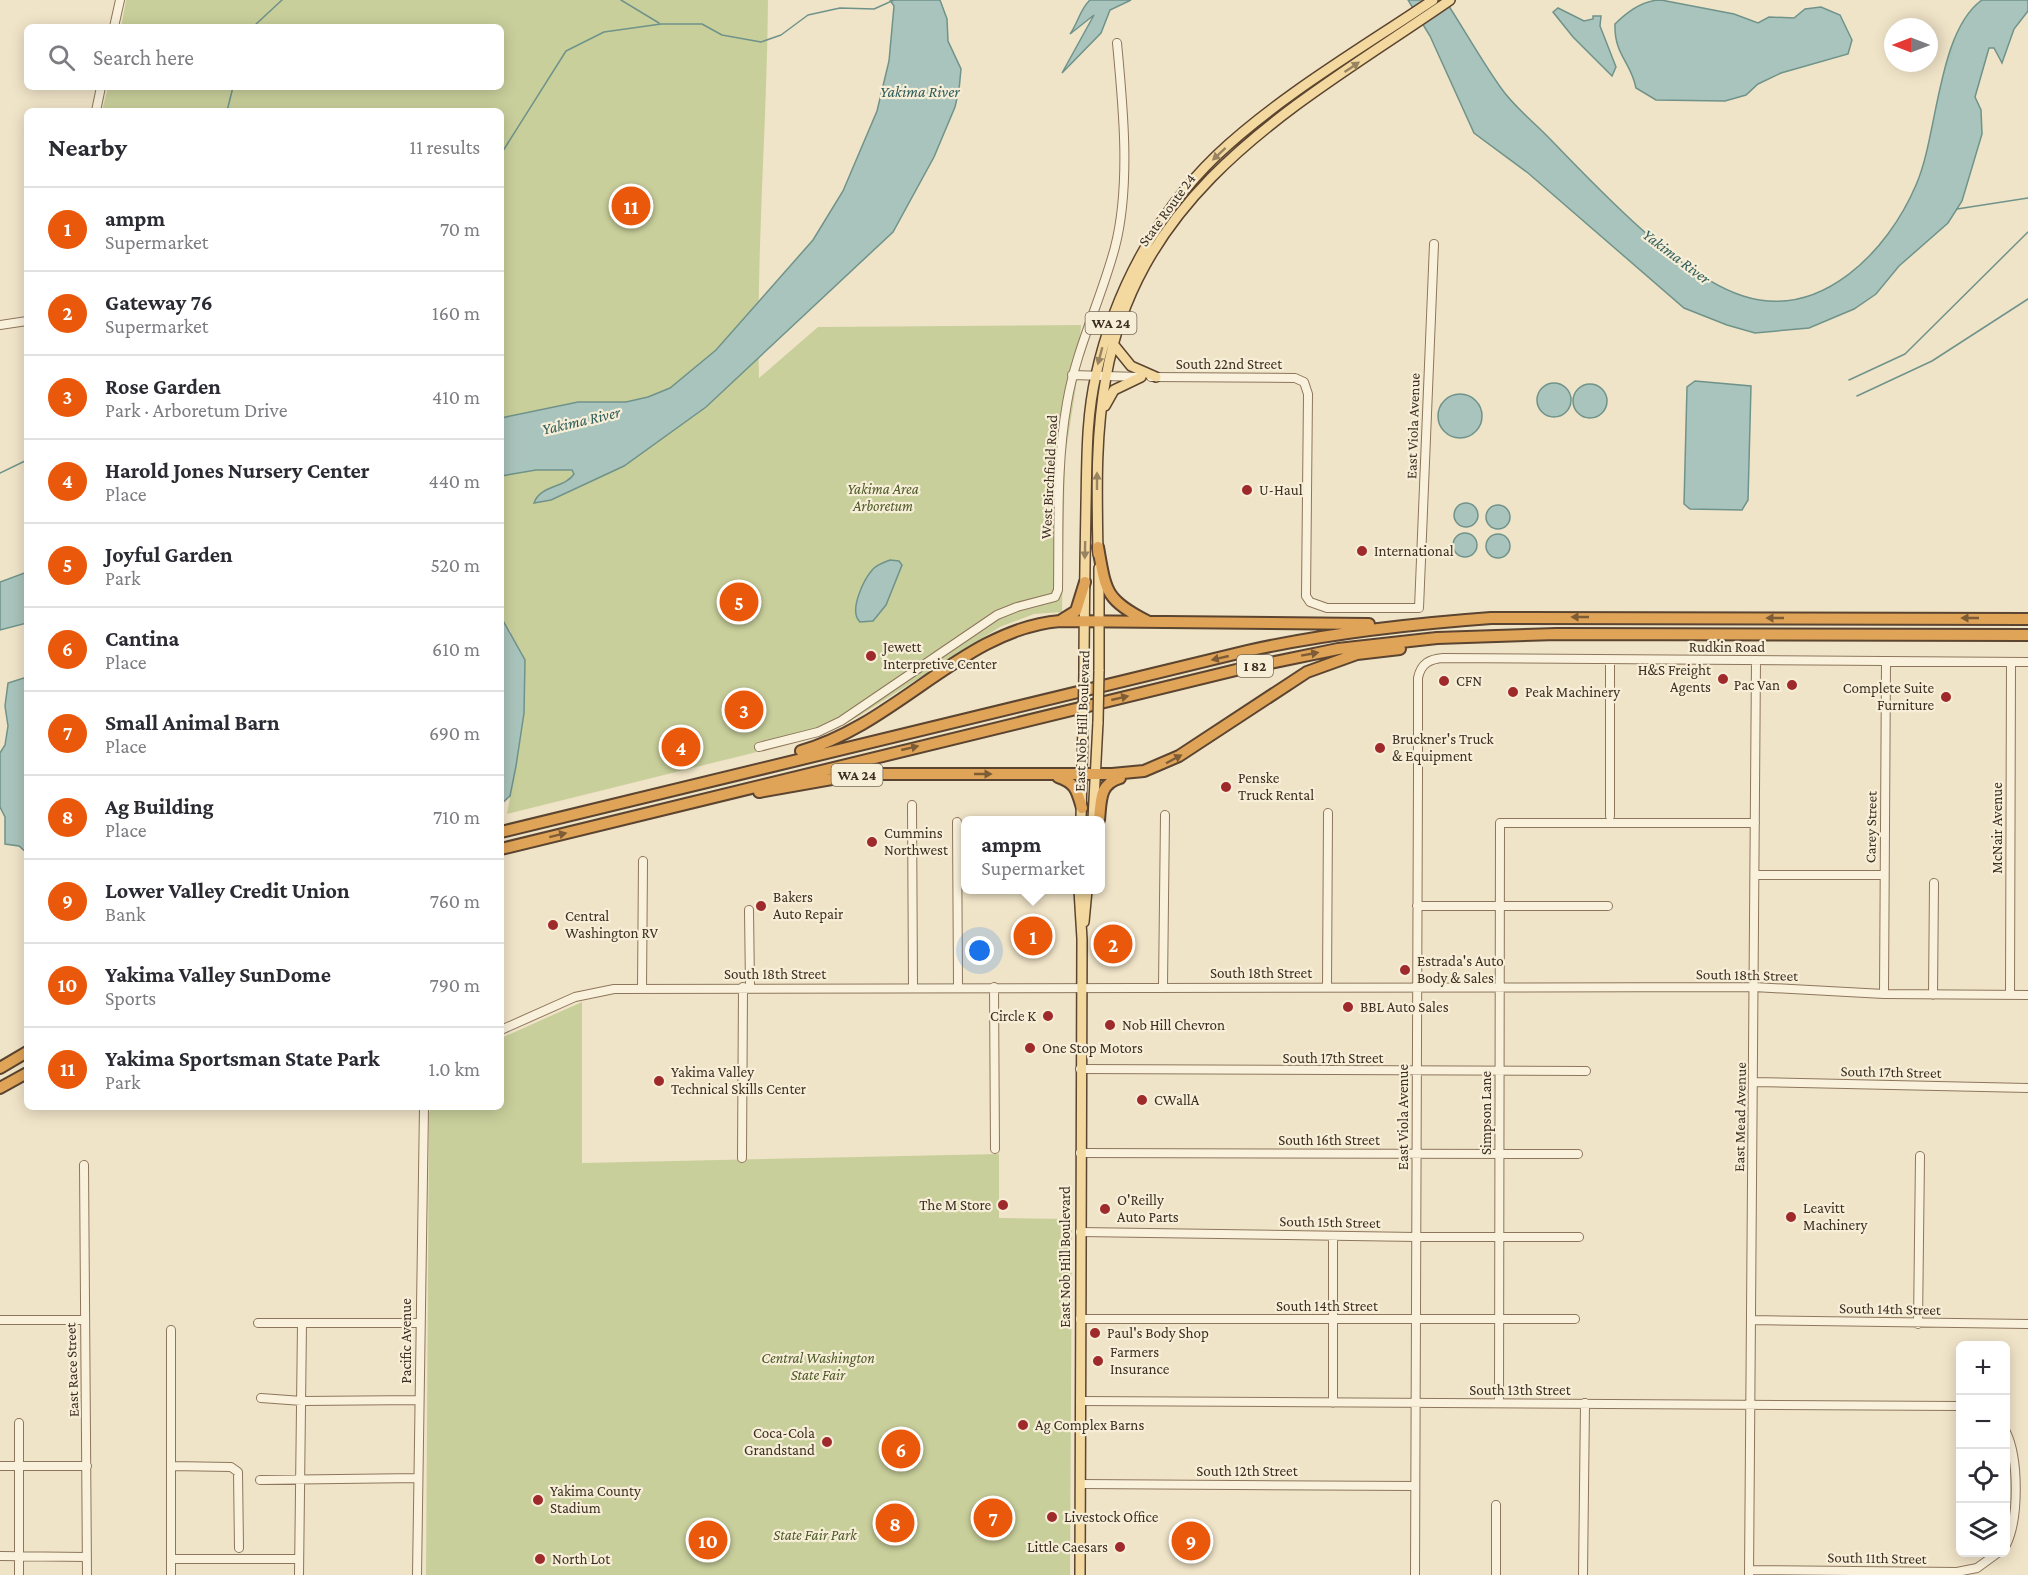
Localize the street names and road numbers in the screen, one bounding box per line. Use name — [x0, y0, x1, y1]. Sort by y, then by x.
street label: State Route 24 — [1135, 171, 1199, 249]
road number: WA 24 — [1086, 312, 1136, 334]
street label: South 22nd Street — [1176, 356, 1283, 372]
street label: East Viola Avenue — [1403, 372, 1423, 479]
street label: West Birchfield Road — [1038, 414, 1060, 540]
street label: Rudkin Road — [1689, 639, 1765, 655]
street label: East Nob Hill Boulevard — [1072, 650, 1092, 792]
road number: I 82 — [1237, 655, 1273, 677]
road number: WA 24 — [832, 764, 882, 786]
street label: McNair Avenue — [1989, 782, 2005, 874]
street label: Carey Street — [1862, 790, 1881, 863]
street label: South 18th Street — [1210, 965, 1313, 981]
street label: South 18th Street — [724, 966, 827, 982]
street label: South 18th Street — [1696, 966, 1799, 984]
street label: South 17th Street — [1282, 1050, 1385, 1066]
street label: East Mead Avenue — [1731, 1062, 1749, 1172]
street label: East Viola Avenue — [1395, 1063, 1411, 1170]
street label: South 17th Street — [1840, 1063, 1943, 1081]
street label: Simpson Lane — [1478, 1071, 1495, 1155]
street label: South 16th Street — [1278, 1132, 1381, 1148]
street label: East Nob Hill Boulevard — [1057, 1186, 1073, 1328]
street label: South 15th Street — [1279, 1213, 1382, 1231]
street label: Pacific Avenue — [398, 1298, 414, 1384]
street label: South 14th Street — [1276, 1298, 1379, 1314]
street label: South 14th Street — [1839, 1300, 1942, 1318]
street label: East Race Street — [62, 1321, 82, 1418]
street label: South 13th Street — [1469, 1382, 1572, 1398]
street label: South 12th Street — [1196, 1463, 1299, 1479]
street label: South 11th Street — [1827, 1549, 1928, 1567]

